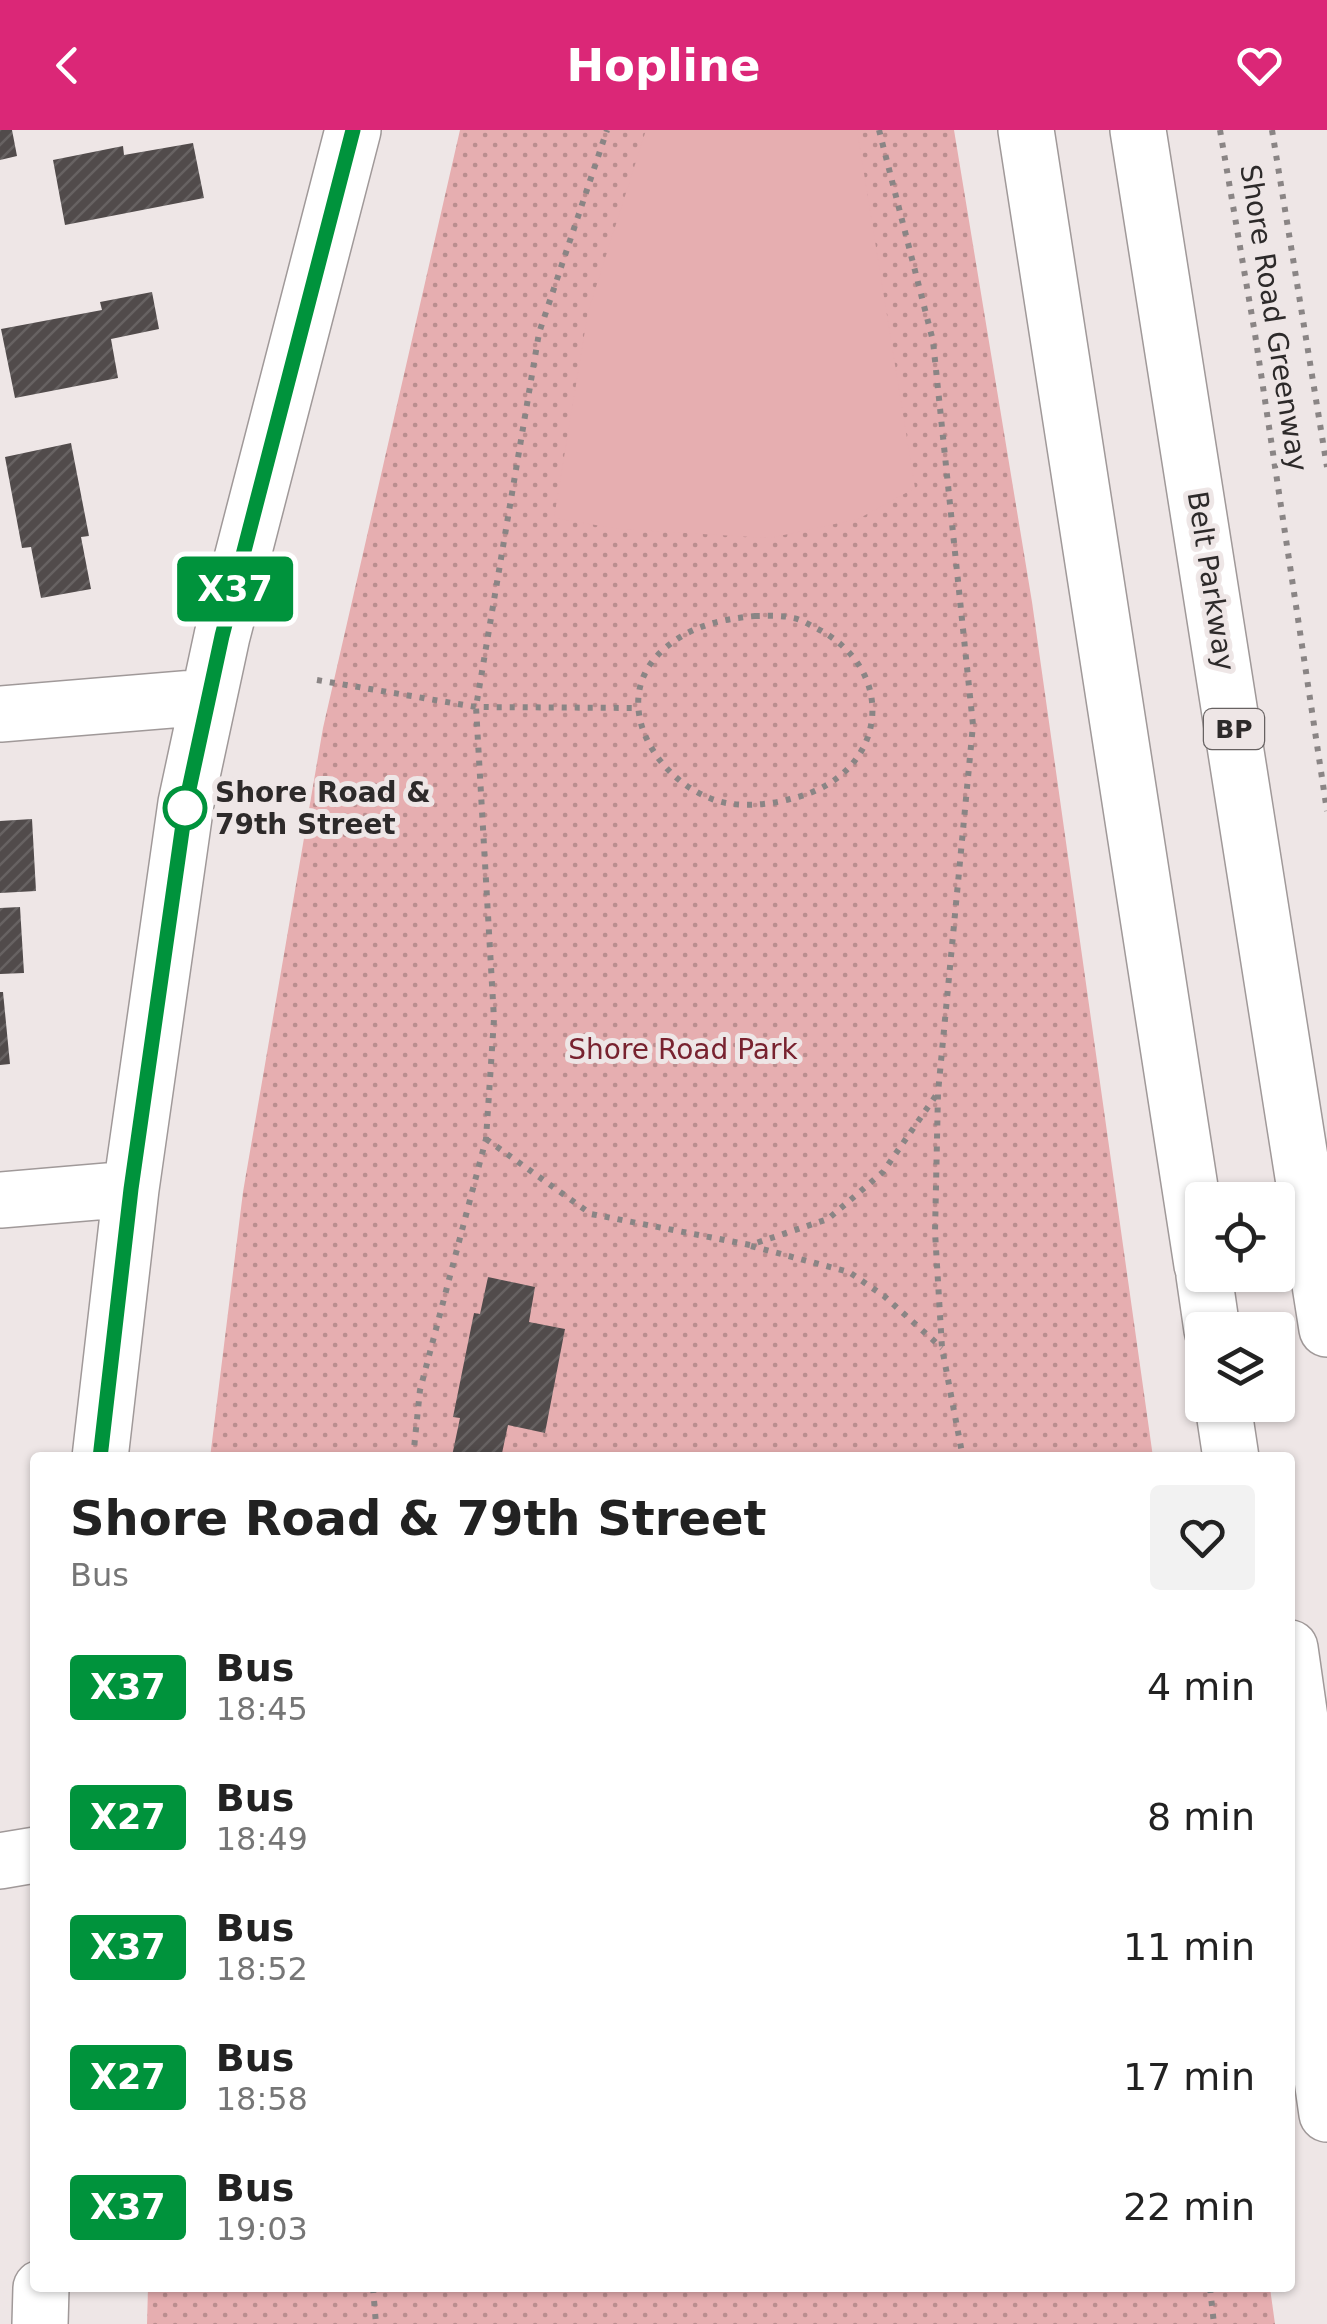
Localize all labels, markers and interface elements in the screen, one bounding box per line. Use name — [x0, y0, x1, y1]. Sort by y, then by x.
icon: back — [40, 38, 95, 93]
icon: heart — [1232, 38, 1287, 93]
text: Hopline — [566, 39, 761, 92]
street label: Shore Road Greenway — [1233, 162, 1315, 474]
street label: Belt Parkway — [1181, 489, 1241, 673]
line badge: X37 — [178, 556, 292, 622]
text: X37 — [197, 569, 273, 609]
road number: BP — [1204, 709, 1264, 749]
place label: Shore Road & 79th Street — [215, 776, 431, 841]
marker: Shore Road & 79th Street — [164, 787, 206, 829]
park label: Shore Road Park — [568, 1033, 798, 1066]
map controls — [1185, 1182, 1295, 1422]
button: locate — [1185, 1182, 1295, 1292]
button: layers — [1185, 1312, 1295, 1422]
button: heart — [1150, 1485, 1255, 1590]
text: Shore Road & 79th Street — [70, 1490, 767, 1546]
text: Bus — [70, 1556, 129, 1594]
text: Bus — [216, 1646, 294, 1690]
text: 4 min — [1147, 1665, 1255, 1709]
text: X37 — [90, 1667, 166, 1707]
text: 18:45 — [216, 1690, 308, 1728]
text: Bus — [216, 1776, 294, 1820]
text: 8 min — [1147, 1795, 1255, 1839]
text: X27 — [90, 1797, 166, 1837]
text: 18:49 — [216, 1820, 308, 1858]
text: Bus — [216, 1906, 294, 1950]
text: 11 min — [1123, 1925, 1255, 1969]
text: X37 — [90, 1927, 166, 1967]
text: 18:52 — [216, 1950, 308, 1988]
text: Bus — [216, 2036, 294, 2080]
text: 17 min — [1123, 2055, 1255, 2099]
text: X27 — [90, 2057, 166, 2097]
text: 18:58 — [216, 2080, 308, 2118]
text: Bus — [216, 2166, 294, 2210]
text: 22 min — [1123, 2185, 1255, 2229]
text: X37 — [90, 2187, 166, 2227]
text: 19:03 — [216, 2210, 308, 2248]

